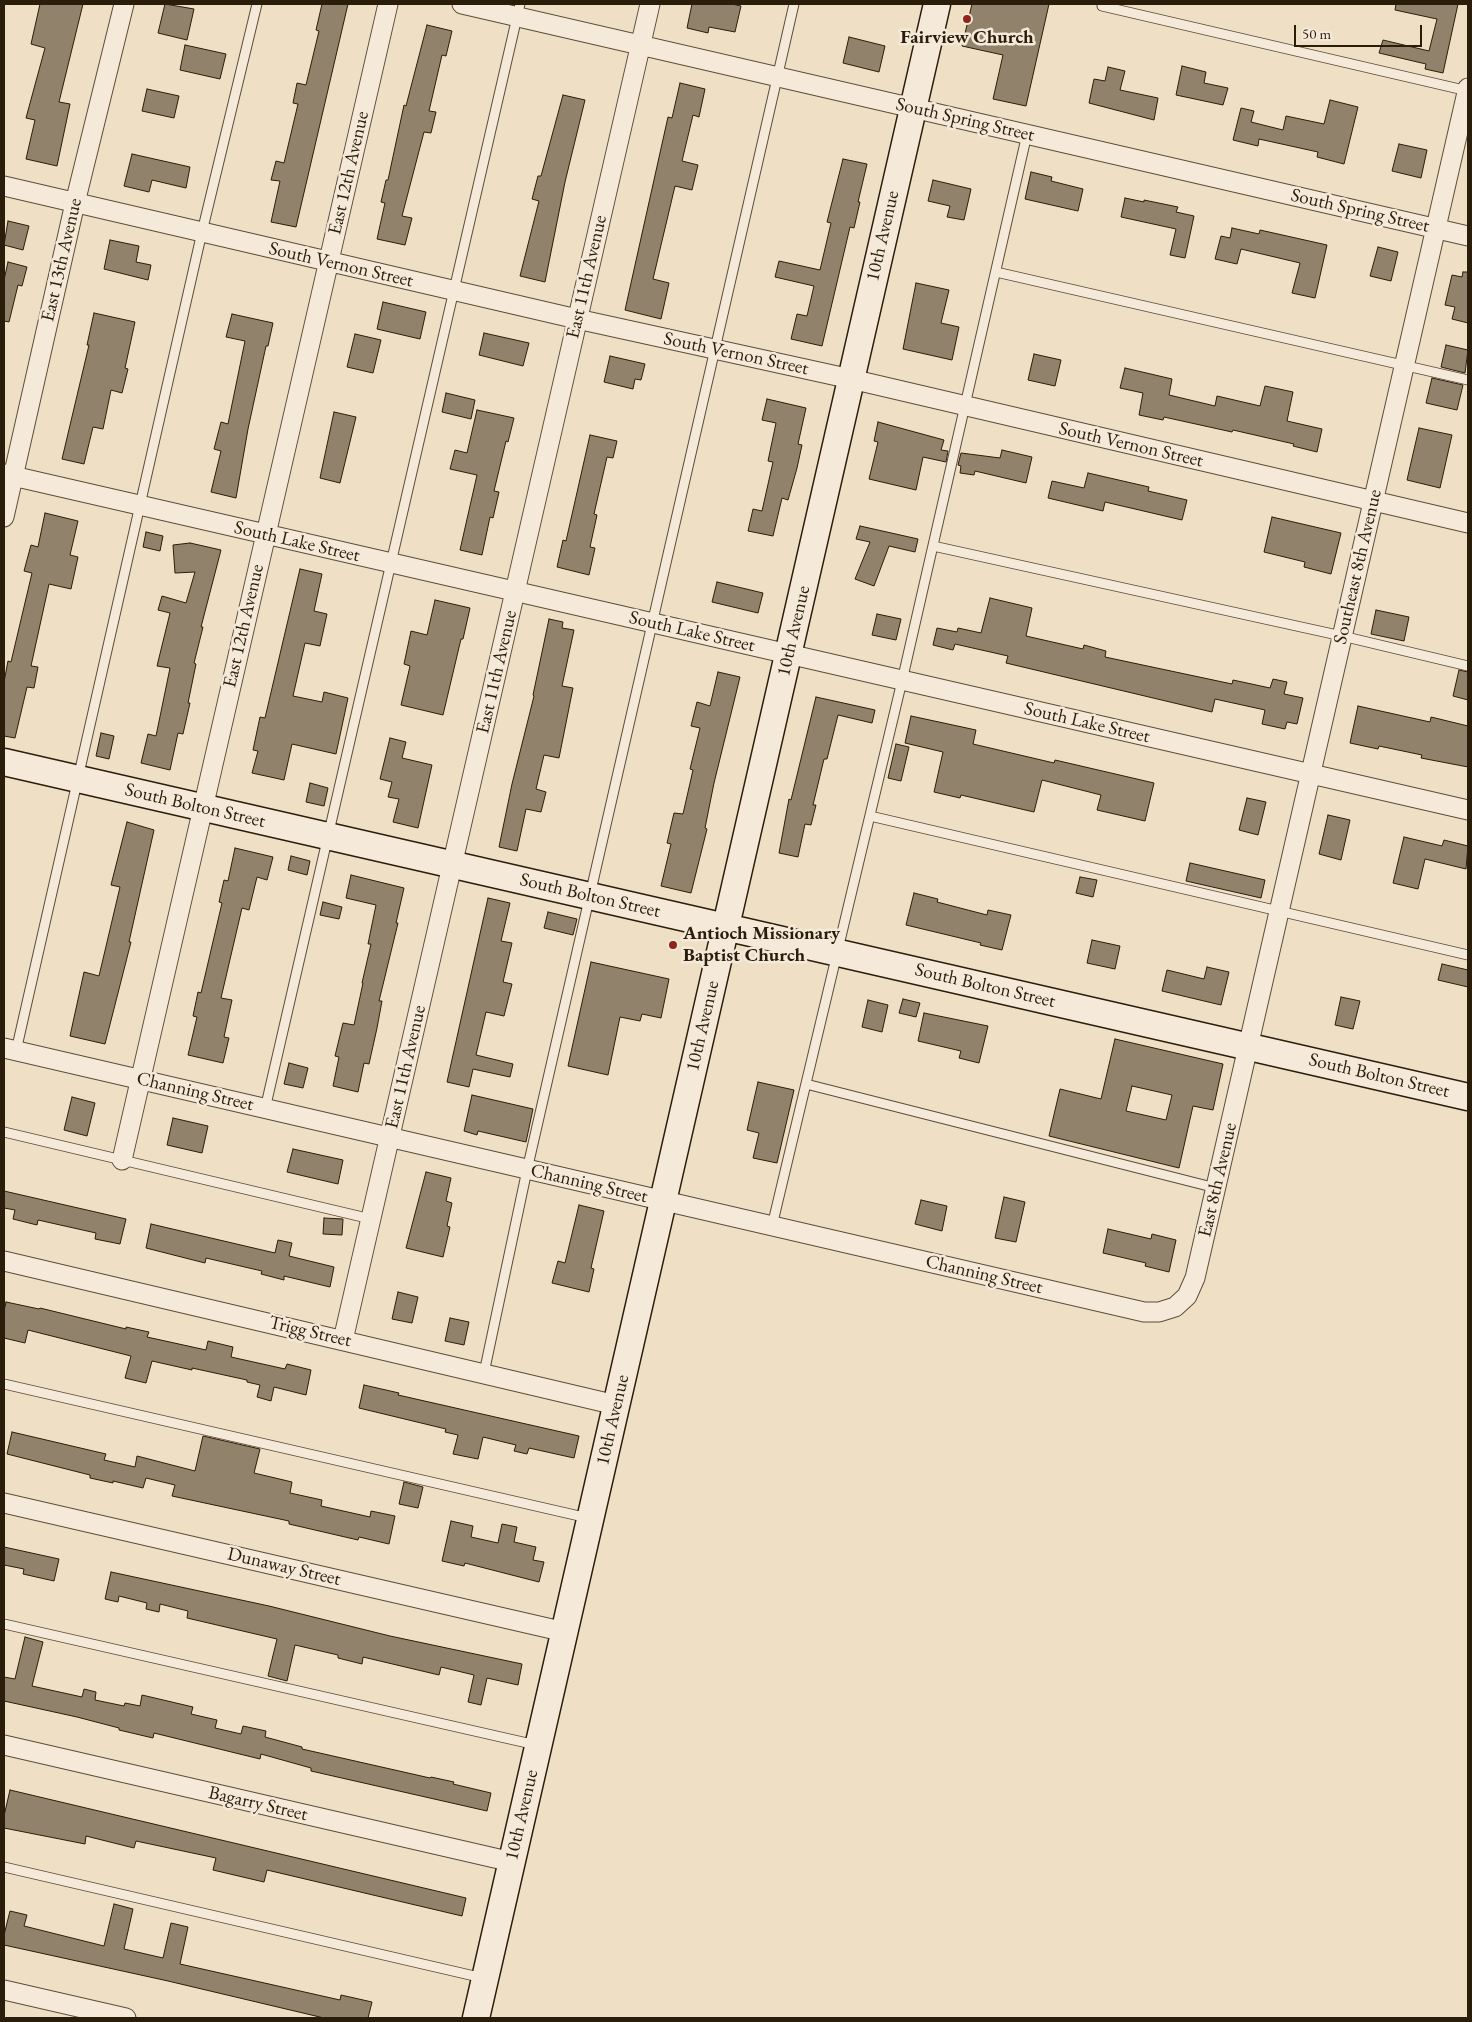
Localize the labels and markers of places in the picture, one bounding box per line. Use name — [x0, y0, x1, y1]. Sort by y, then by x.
marker: Fairview Church — [961, 13, 973, 25]
place label: Fairview Church — [900, 27, 1034, 49]
place label: Antioch Missionary Baptist Church — [683, 923, 840, 967]
marker: Antioch Missionary Baptist Church — [667, 939, 679, 951]

